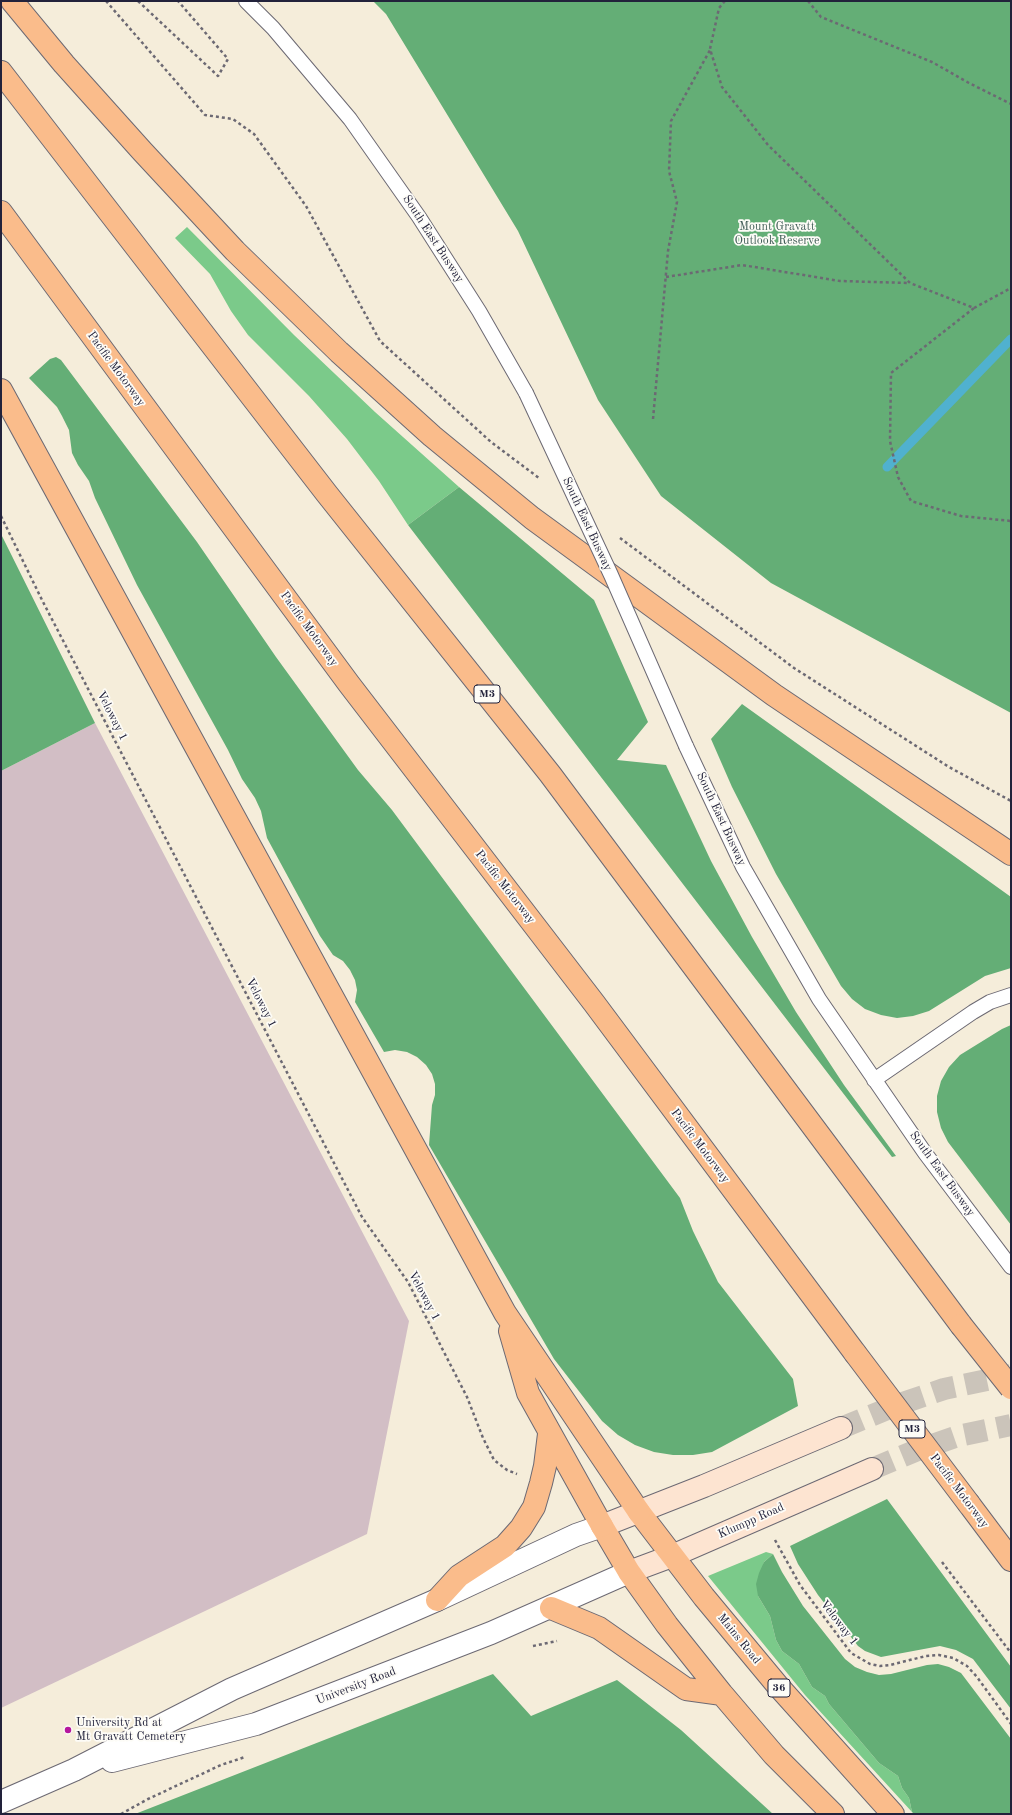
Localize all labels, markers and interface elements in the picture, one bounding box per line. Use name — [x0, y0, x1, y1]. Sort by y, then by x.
street label: South East Busway — [399, 192, 467, 286]
park label: Mount Gravatt Outlook Reserve — [735, 220, 819, 248]
street label: Pacific Motorway — [84, 329, 148, 409]
street label: South East Busway — [559, 475, 615, 573]
street label: Pacific Motorway — [277, 589, 341, 669]
road number: M3 — [474, 685, 500, 703]
street label: Veloway 1 — [93, 689, 131, 743]
street label: South East Busway — [693, 770, 749, 868]
street label: Pacific Motorway — [472, 847, 538, 927]
street label: Veloway 1 — [242, 976, 280, 1030]
street label: Pacific Motorway — [667, 1106, 733, 1186]
street label: South East Busway — [906, 1129, 978, 1219]
street label: Veloway 1 — [405, 1269, 443, 1323]
road number: M3 — [899, 1420, 925, 1438]
street label: Pacific Motorway — [926, 1451, 992, 1531]
street label: Klumpp Road — [716, 1500, 786, 1542]
street label: Veloway 1 — [817, 1597, 861, 1649]
street label: Mains Road — [714, 1611, 764, 1667]
street label: University Road — [314, 1664, 398, 1708]
road number: 36 — [768, 1679, 790, 1697]
place label: University Rd at Mt Gravatt Cemetery — [76, 1716, 186, 1744]
marker: University Rd at Mt Gravatt Cemetery — [63, 1725, 73, 1735]

